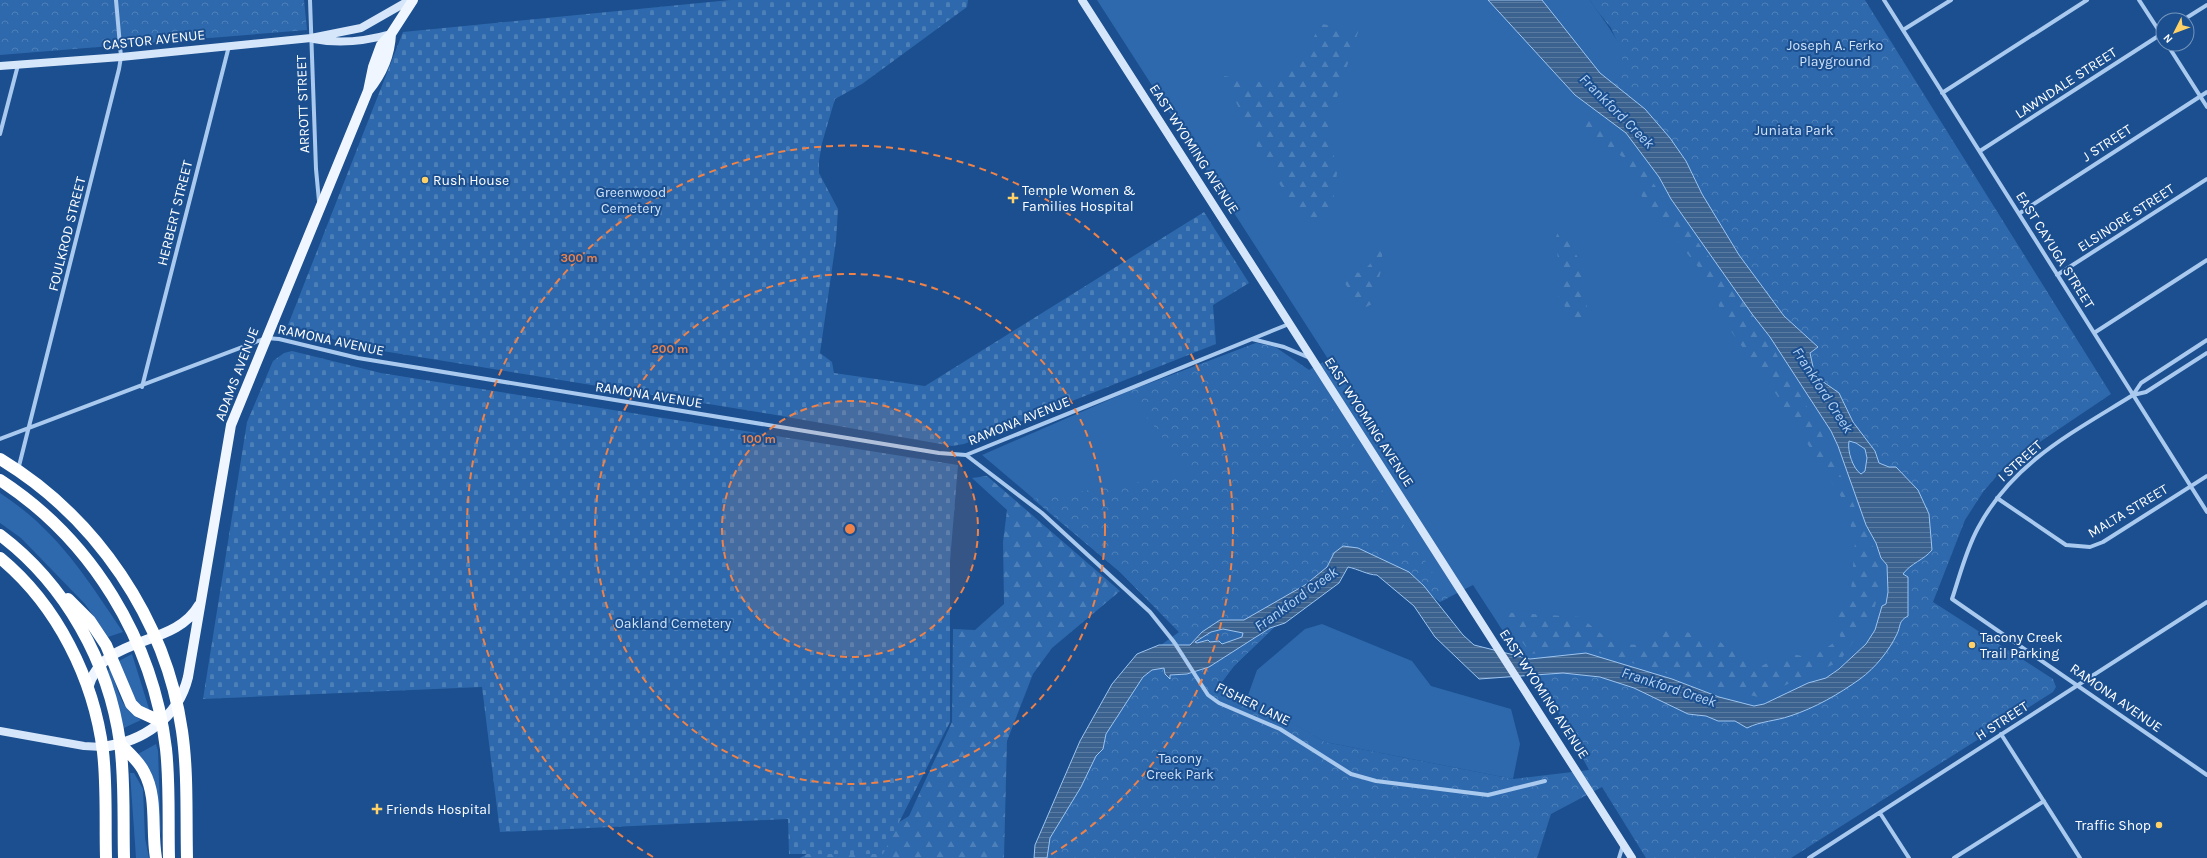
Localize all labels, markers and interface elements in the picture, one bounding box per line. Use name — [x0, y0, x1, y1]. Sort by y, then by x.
north arrow — [2155, 12, 2195, 52]
street label: CASTOR AVENUE — [102, 26, 206, 54]
text: N — [2160, 31, 2175, 46]
park label: Joseph A. Ferko Playground — [1787, 37, 1883, 70]
street label: LAWNDALE STREET — [2012, 44, 2120, 122]
street label: ARROTT STREET — [293, 55, 313, 153]
water label: Frankford Creek — [1576, 70, 1659, 153]
street label: EAST WYOMING AVENUE — [1146, 81, 1242, 217]
street label: J STREET — [2079, 121, 2135, 165]
park label: Juniata Park — [1754, 122, 1834, 139]
street label: HERBERT STREET — [154, 159, 196, 267]
place label: Rush House — [433, 172, 509, 189]
street label: FOULKROD STREET — [45, 175, 89, 293]
marker: Rush House — [420, 175, 430, 185]
street label: ELSINORE STREET — [2074, 180, 2178, 256]
place label: Temple Women & Families Hospital — [1022, 182, 1136, 215]
park label: Greenwood Cemetery — [596, 184, 666, 217]
street label: EAST CAYUGA STREET — [2012, 188, 2098, 312]
marker: Temple Women & Families Hospital — [1007, 192, 1019, 204]
text: 300 m — [560, 251, 598, 265]
street label: RAMONA AVENUE — [276, 320, 386, 360]
street label: ADAMS AVENUE — [211, 325, 263, 423]
text: 200 m — [652, 342, 688, 356]
water label: Frankford Creek — [1789, 344, 1858, 437]
street label: EAST WYOMING AVENUE — [1321, 354, 1417, 490]
street label: RAMONA AVENUE — [594, 378, 704, 412]
street label: RAMONA AVENUE — [966, 393, 1072, 449]
text: 100 m — [742, 432, 776, 446]
street label: I STREET — [1994, 437, 2046, 485]
street label: MALTA STREET — [2085, 480, 2171, 542]
centre of rings — [843, 522, 857, 536]
water label: Frankford Creek — [1251, 563, 1342, 635]
park label: Oakland Cemetery — [615, 615, 732, 632]
street label: EAST WYOMING AVENUE — [1496, 626, 1592, 762]
place label: Tacony Creek Trail Parking — [1980, 629, 2063, 662]
marker: Tacony Creek Trail Parking — [1967, 640, 1977, 650]
street label: RAMONA AVENUE — [2067, 660, 2165, 736]
water label: Frankford Creek — [1619, 663, 1719, 711]
street label: FISHER LANE — [1213, 679, 1293, 729]
street label: H STREET — [1972, 698, 2032, 744]
park label: Tacony Creek Park — [1146, 750, 1214, 783]
place label: Friends Hospital — [386, 801, 491, 818]
marker: Friends Hospital — [371, 803, 383, 815]
place label: Traffic Shop — [2075, 817, 2151, 834]
marker: Traffic Shop — [2154, 820, 2164, 830]

